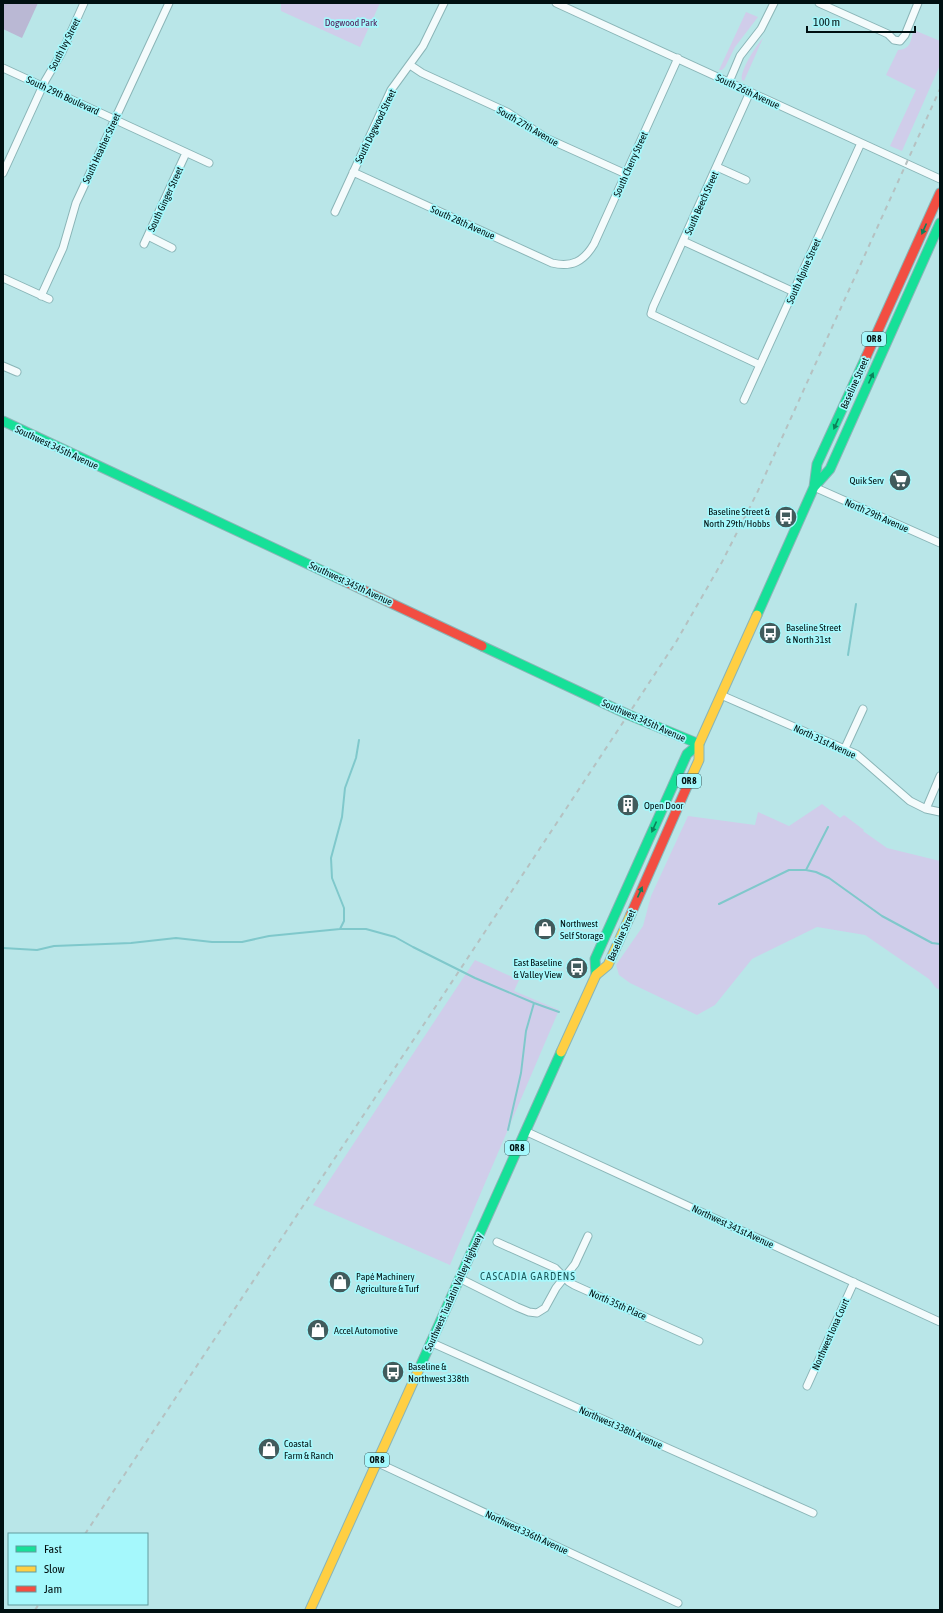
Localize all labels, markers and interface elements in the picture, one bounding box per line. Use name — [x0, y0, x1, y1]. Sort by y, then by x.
scale bar — [807, 8, 915, 34]
text: 100 m — [813, 15, 840, 29]
street label: South Ivy Street — [47, 16, 82, 72]
park label: Dogwood Park — [325, 17, 378, 28]
street label: South 26th Avenue — [714, 72, 782, 111]
street label: South 29th Boulevard — [25, 74, 101, 117]
street label: South Dogwood Street — [353, 87, 398, 165]
street label: South 27th Avenue — [495, 104, 561, 149]
street label: South Heather Street — [80, 111, 123, 185]
street label: South Cherry Street — [611, 130, 650, 198]
street label: South Ginger Street — [146, 165, 185, 233]
street label: South Beech Street — [683, 170, 720, 237]
street label: South 28th Avenue — [429, 203, 497, 242]
one-way arrow — [921, 223, 927, 234]
street label: South Alpine Street — [784, 237, 823, 305]
road number: OR 8 — [862, 332, 886, 346]
street label: Baseline Street — [838, 356, 871, 411]
one-way arrow — [868, 373, 874, 384]
one-way arrow — [832, 418, 838, 430]
street label: Southwest 345th Avenue — [13, 423, 101, 472]
supermarket icon: Quik Serv — [887, 467, 913, 493]
place label: Quik Serv — [849, 475, 884, 486]
street label: North 29th Avenue — [843, 496, 911, 535]
bus stop icon: Baseline Street & North 29th/Hobbs — [773, 504, 799, 530]
place label: Baseline Street & North 29th/Hobbs — [703, 506, 771, 529]
street label: Southwest 345th Avenue — [307, 559, 395, 608]
bus stop icon: Baseline Street & North 31st — [757, 620, 783, 646]
place label: Baseline Street & North 31st — [786, 622, 841, 645]
street label: Southwest 345th Avenue — [600, 697, 688, 744]
street label: North 31st Avenue — [792, 722, 858, 761]
road number: OR 8 — [677, 774, 701, 788]
building icon: Open Door — [615, 792, 641, 818]
place label: Open Door — [644, 800, 684, 811]
one-way arrow — [651, 821, 657, 832]
one-way arrow — [637, 886, 643, 898]
street label: Baseline Street — [605, 908, 638, 963]
shop icon: Northwest Self Storage — [532, 916, 558, 942]
place label: Northwest Self Storage — [560, 918, 604, 941]
bus stop icon: East Baseline & Valley View — [564, 955, 590, 981]
place label: East Baseline & Valley View — [513, 957, 562, 980]
road number: OR 8 — [505, 1141, 529, 1155]
street label: Northwest 341st Avenue — [690, 1203, 776, 1250]
street label: Southwest Tualatin Valley Highway — [422, 1231, 485, 1353]
shop icon: Papé Machinery Agriculture & Turf — [327, 1269, 353, 1295]
district label: CASCADIA GARDENS — [480, 1270, 576, 1282]
place label: Papé Machinery Agriculture & Turf — [356, 1271, 419, 1294]
street label: North 35th Place — [587, 1287, 649, 1322]
street label: Northwest Iona Court — [810, 1297, 851, 1372]
shop icon: Accel Automotive — [305, 1317, 331, 1343]
place label: Accel Automotive — [334, 1325, 398, 1336]
bus stop icon: Baseline & Northwest 338th — [380, 1359, 406, 1385]
place label: Baseline & Northwest 338th — [408, 1361, 469, 1384]
street label: Northwest 338th Avenue — [577, 1404, 665, 1451]
shop icon: Coastal Farm & Ranch — [256, 1436, 282, 1462]
place label: Coastal Farm & Ranch — [284, 1438, 334, 1461]
road number: OR 8 — [365, 1453, 389, 1467]
street label: Northwest 336th Avenue — [484, 1508, 570, 1557]
legend — [8, 1533, 148, 1605]
text: Fast — [44, 1542, 62, 1556]
text: Slow — [44, 1562, 65, 1576]
text: Jam — [44, 1582, 62, 1596]

